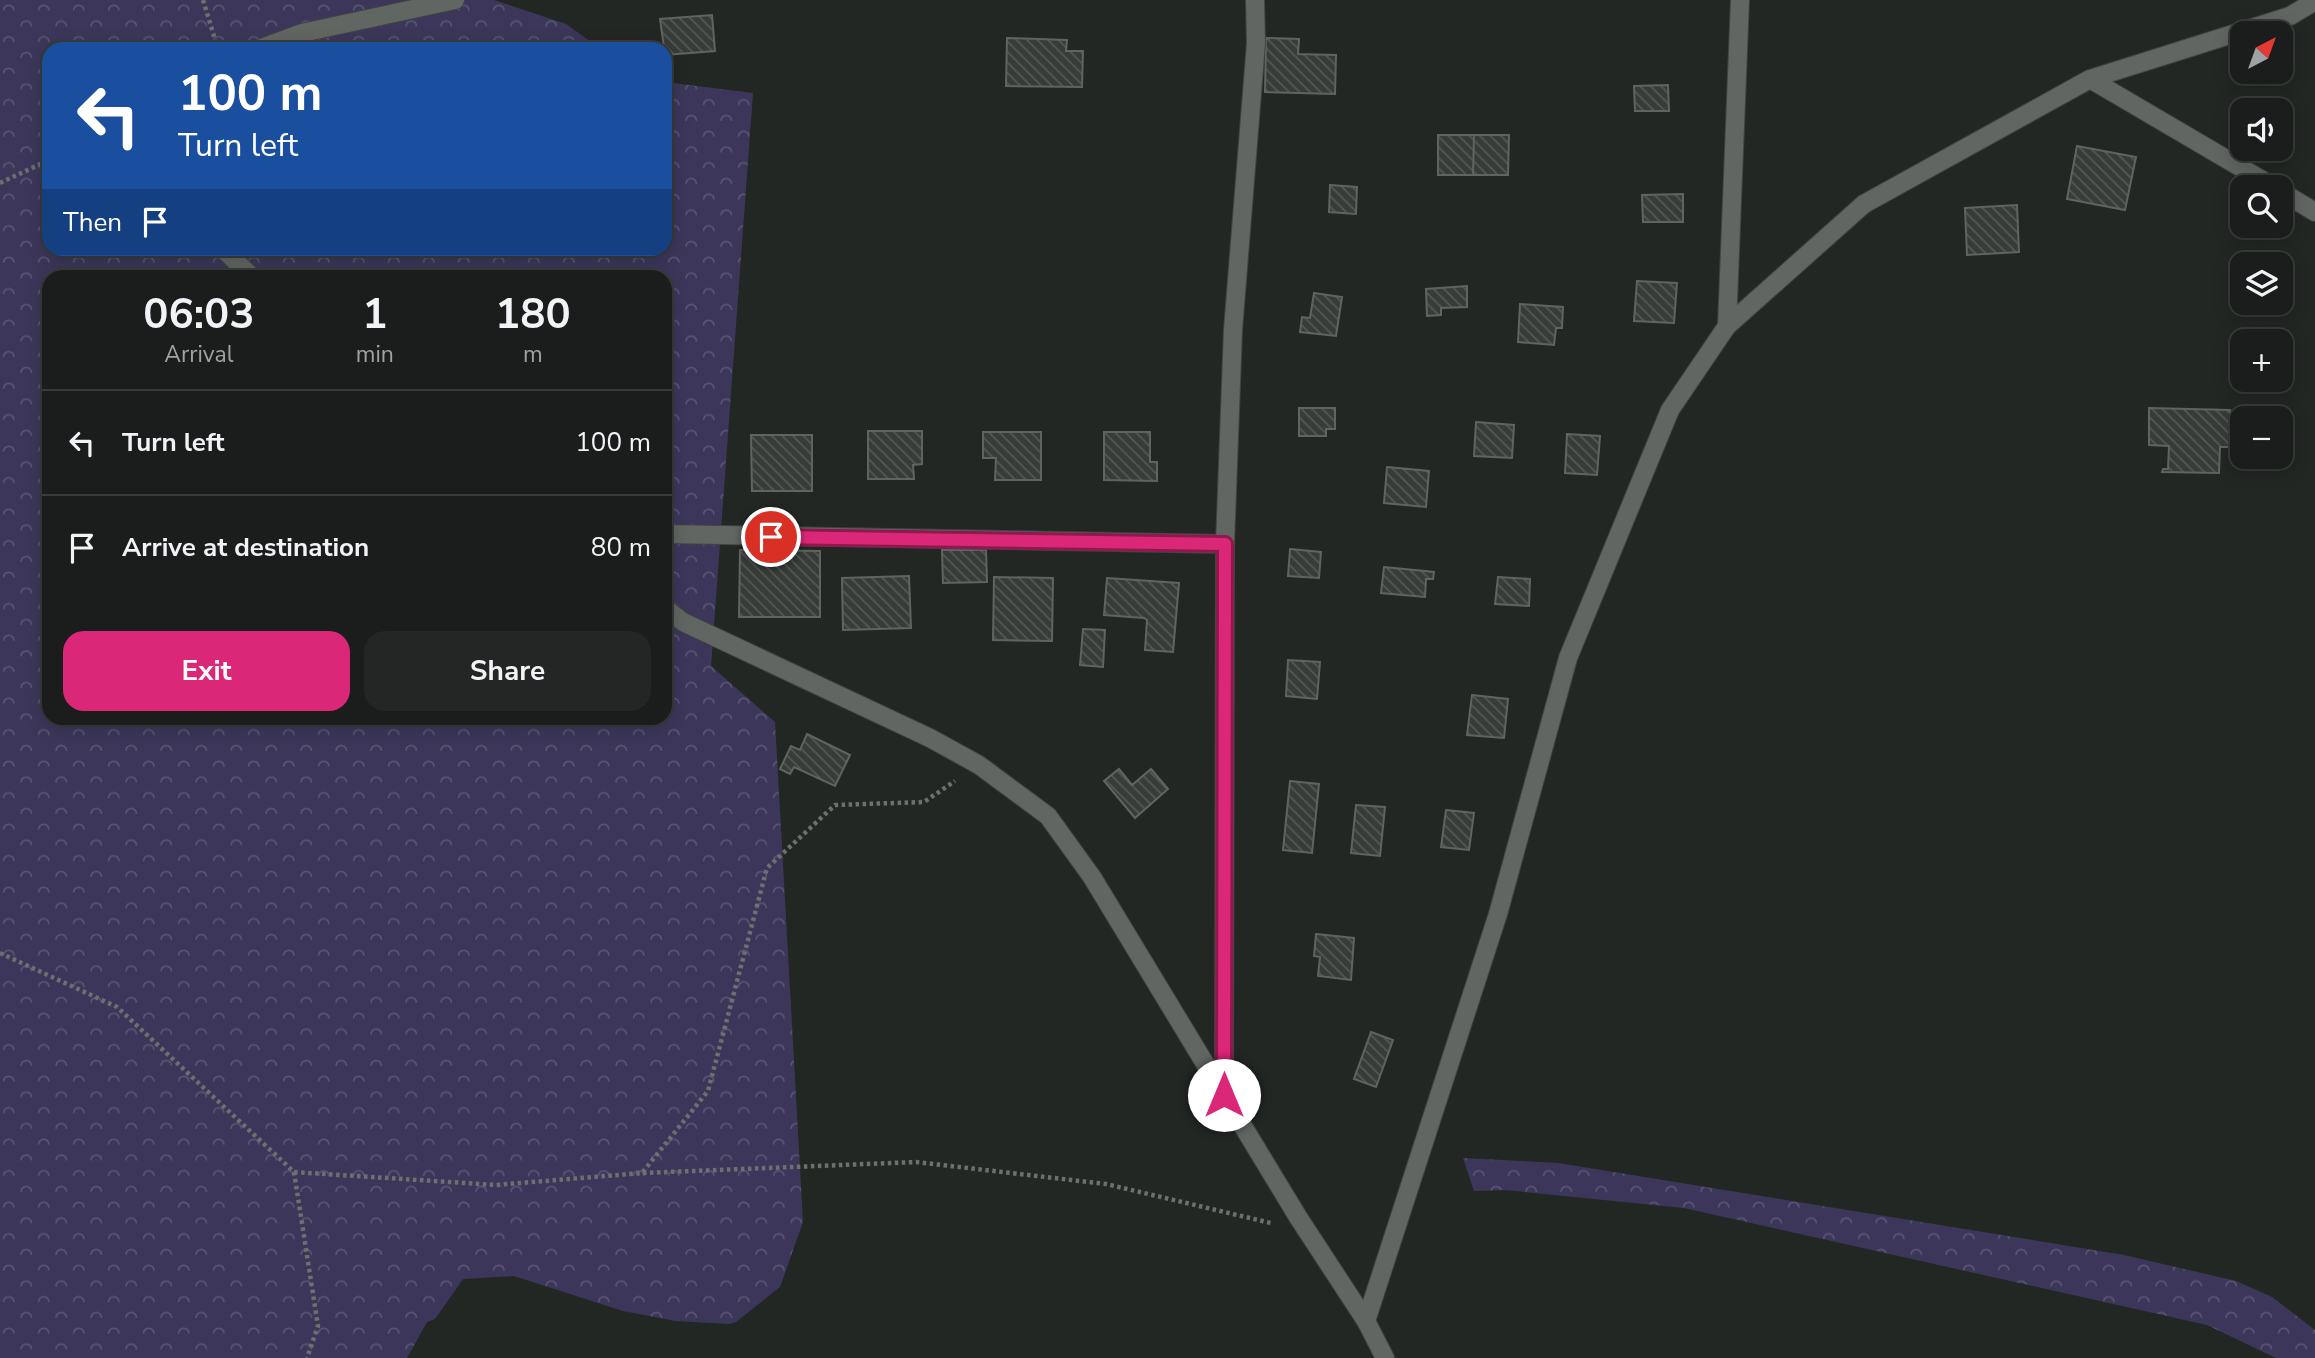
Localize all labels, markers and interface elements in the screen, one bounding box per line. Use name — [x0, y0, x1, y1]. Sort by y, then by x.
north arrow — [2230, 21, 2292, 84]
map controls — [2230, 21, 2293, 469]
text: 100 m — [178, 60, 322, 127]
icon: left — [63, 70, 154, 161]
button: sound — [2230, 98, 2293, 161]
text: Turn left — [178, 124, 298, 167]
button: search — [2230, 175, 2293, 238]
icon: arrive — [136, 203, 174, 241]
text: Then — [63, 205, 122, 240]
button: layers — [2230, 252, 2293, 315]
text: 06:03 — [143, 286, 254, 343]
text: 1 — [362, 286, 387, 343]
text: 180 — [495, 286, 571, 343]
button: + — [2230, 329, 2293, 392]
text: Arrival — [164, 339, 233, 370]
text: min — [356, 339, 394, 370]
text: m — [523, 339, 543, 370]
button: − — [2230, 406, 2293, 469]
icon: left — [63, 424, 101, 462]
text: Turn left — [122, 425, 225, 460]
text: 100 m — [575, 425, 651, 460]
pin — [741, 507, 801, 567]
icon: arrive — [752, 518, 790, 556]
icon: arrive — [63, 529, 101, 567]
text: Arrive at destination — [122, 530, 369, 565]
text: 80 m — [591, 530, 651, 565]
button: Exit — [63, 631, 350, 711]
button: Share — [364, 631, 651, 711]
position arrow — [1187, 1058, 1261, 1132]

